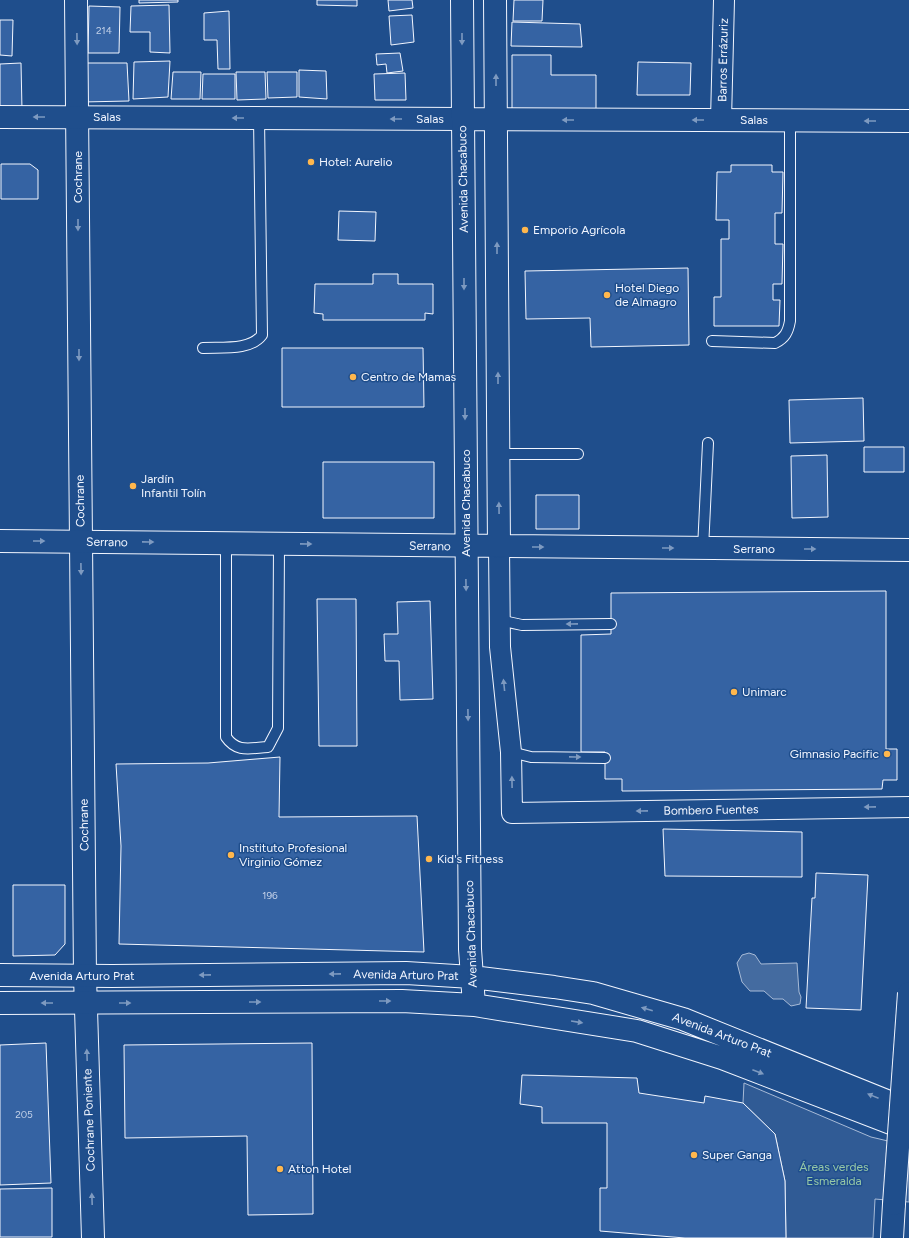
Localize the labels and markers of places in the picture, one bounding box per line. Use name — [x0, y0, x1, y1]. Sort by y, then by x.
place label: Hotel: Aurelio — [319, 155, 393, 169]
marker: Hotel: Aurelio — [306, 157, 316, 167]
place label: Emporio Agrícola — [533, 223, 625, 237]
marker: Emporio Agrícola — [520, 225, 530, 235]
place label: Hotel Diego de Almagro — [615, 281, 679, 309]
marker: Hotel Diego de Almagro — [602, 290, 612, 300]
place label: Centro de Mamas — [361, 370, 457, 384]
marker: Centro de Mamas — [348, 372, 358, 382]
place label: Jardín Infantil Tolín — [141, 472, 206, 500]
marker: Jardín Infantil Tolín — [128, 481, 138, 491]
place label: Unimarc — [742, 685, 787, 699]
marker: Unimarc — [729, 687, 739, 697]
place label: Gimnasio Pacific — [790, 747, 879, 761]
marker: Gimnasio Pacific — [882, 749, 892, 759]
place label: Instituto Profesional Virginio Gómez — [239, 841, 347, 869]
marker: Instituto Profesional Virginio Gómez — [226, 850, 236, 860]
place label: Kid's Fitness — [437, 852, 504, 866]
marker: Kid's Fitness — [424, 854, 434, 864]
place label: Super Ganga — [702, 1148, 772, 1162]
marker: Super Ganga — [689, 1150, 699, 1160]
place label: Atton Hotel — [288, 1162, 351, 1176]
marker: Atton Hotel — [275, 1164, 285, 1174]

